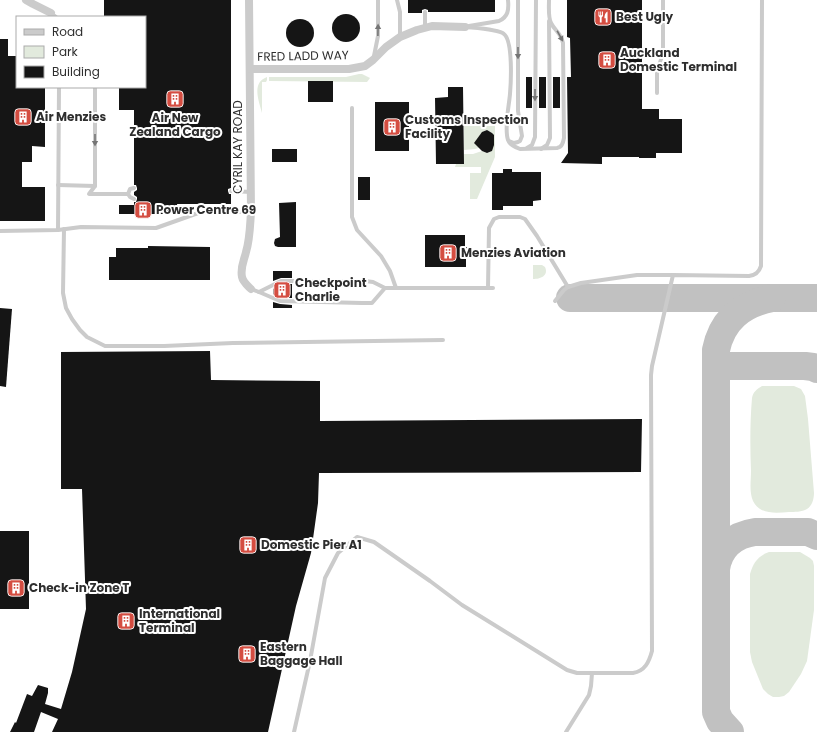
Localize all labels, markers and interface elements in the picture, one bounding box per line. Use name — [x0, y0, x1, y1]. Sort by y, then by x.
restaurant icon: Best Ugly — [593, 7, 613, 27]
place label: Best Ugly — [616, 8, 674, 25]
legend — [16, 16, 146, 88]
text: Road — [52, 23, 83, 40]
one-way arrow — [375, 23, 381, 36]
one-way arrow — [556, 30, 563, 42]
text: Park — [52, 43, 79, 60]
place label: Auckland Domestic Terminal — [620, 44, 737, 75]
street label: FRED LADD WAY — [257, 46, 349, 65]
one-way arrow — [515, 47, 521, 60]
building icon: Auckland Domestic Terminal — [597, 50, 617, 70]
text: Building — [52, 63, 100, 80]
building icon: Air New Zealand Cargo — [165, 89, 185, 109]
one-way arrow — [532, 89, 538, 102]
street label: CYRIL KAY ROAD — [229, 100, 246, 194]
building icon: Air Menzies — [13, 107, 33, 127]
place label: Air Menzies — [36, 108, 106, 125]
place label: Air New Zealand Cargo — [129, 109, 221, 140]
place label: Customs Inspection Facility — [405, 111, 529, 142]
building icon: Customs Inspection Facility — [382, 117, 402, 137]
one-way arrow — [92, 134, 98, 147]
building icon: Power Centre 69 — [133, 200, 153, 220]
place label: Power Centre 69 — [156, 201, 256, 218]
building icon: Menzies Aviation — [438, 243, 458, 263]
place label: Menzies Aviation — [461, 244, 566, 261]
place label: Checkpoint Charlie — [295, 274, 367, 305]
building icon: Checkpoint Charlie — [272, 280, 292, 300]
building icon: Domestic Pier A1 — [238, 535, 258, 555]
place label: Domestic Pier A1 — [261, 536, 362, 553]
building icon: Check-in Zone T — [6, 578, 26, 598]
place label: Check-in Zone T — [29, 579, 129, 596]
place label: International Terminal — [139, 605, 220, 636]
building icon: International Terminal — [116, 611, 136, 631]
place label: Eastern Baggage Hall — [260, 638, 343, 669]
building icon: Eastern Baggage Hall — [237, 644, 257, 664]

